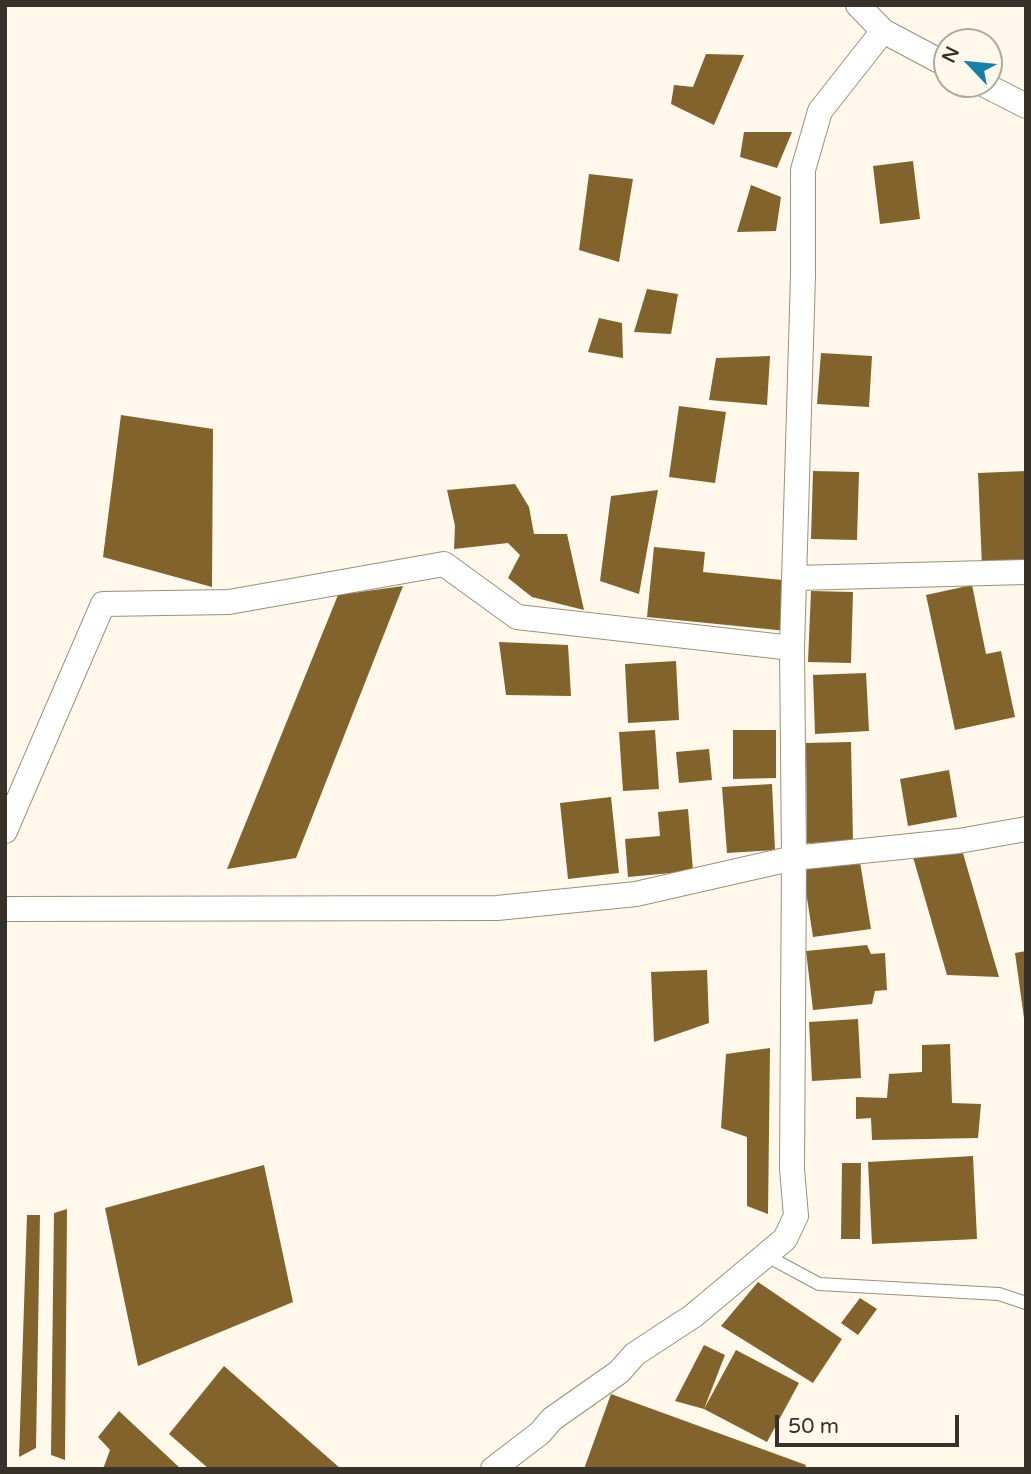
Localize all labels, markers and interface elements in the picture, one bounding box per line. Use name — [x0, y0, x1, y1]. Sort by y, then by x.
north arrow — [933, 28, 1003, 98]
text: N — [938, 43, 964, 66]
scale bar — [779, 1400, 963, 1444]
text: 50 m — [788, 1414, 839, 1439]

